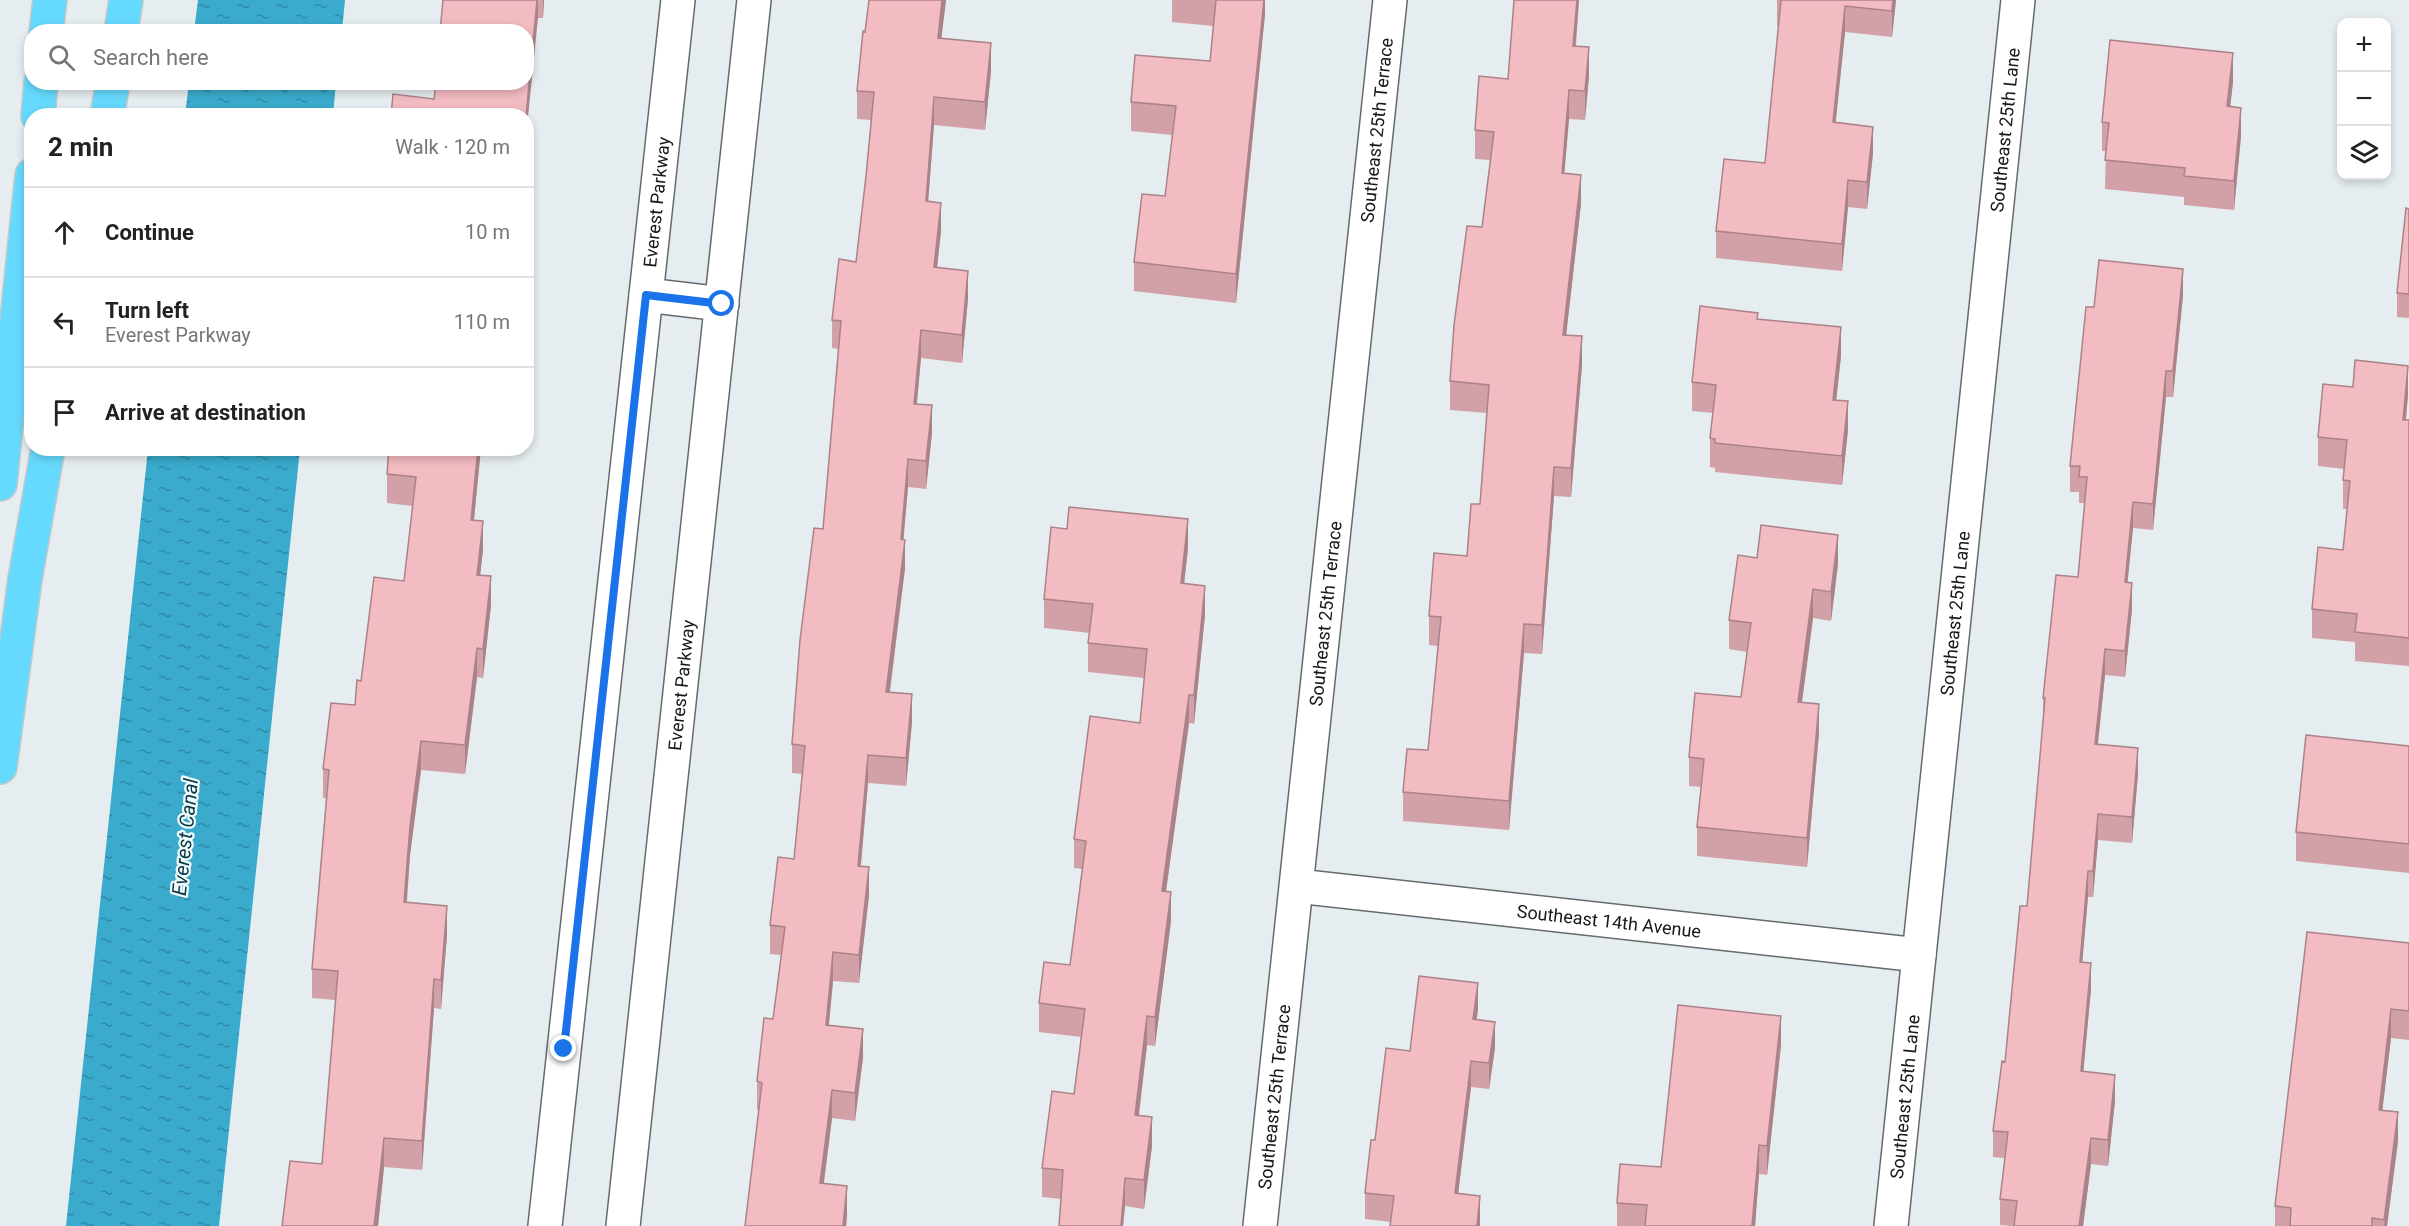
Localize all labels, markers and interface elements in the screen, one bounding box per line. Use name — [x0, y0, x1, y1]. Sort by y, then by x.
map controls — [2337, 18, 2391, 180]
button: + — [2337, 18, 2391, 72]
search box — [24, 24, 534, 90]
street label: Southeast 25th Terrace — [1356, 37, 1396, 224]
icon: search — [45, 41, 78, 74]
text: Search here — [93, 45, 209, 70]
street label: Southeast 25th Lane — [1986, 47, 2024, 213]
button: − — [2337, 72, 2391, 126]
button: layers — [2337, 126, 2391, 180]
text: 2 min — [48, 132, 113, 162]
text: Walk · 120 m — [395, 135, 510, 159]
street label: Everest Parkway — [639, 135, 674, 268]
icon: ahead — [48, 216, 81, 249]
text: Continue — [105, 220, 194, 245]
text: 10 m — [465, 220, 510, 244]
route start — [708, 290, 734, 316]
text: Turn left — [105, 298, 189, 323]
icon: left — [48, 306, 81, 339]
text: 110 m — [454, 310, 510, 334]
text: Everest Parkway — [105, 323, 251, 347]
icon: arrive — [48, 396, 81, 429]
text: Arrive at destination — [105, 400, 306, 425]
street label: Southeast 25th Terrace — [1305, 520, 1345, 707]
street label: Southeast 25th Lane — [1936, 530, 1973, 697]
street label: Everest Parkway — [663, 618, 698, 751]
water label: Everest Canal — [167, 777, 203, 897]
street label: Southeast 14th Avenue — [1516, 900, 1702, 941]
street label: Southeast 25th Terrace — [1253, 1003, 1294, 1190]
street label: Southeast 25th Lane — [1885, 1013, 1923, 1180]
route end — [550, 1035, 576, 1061]

